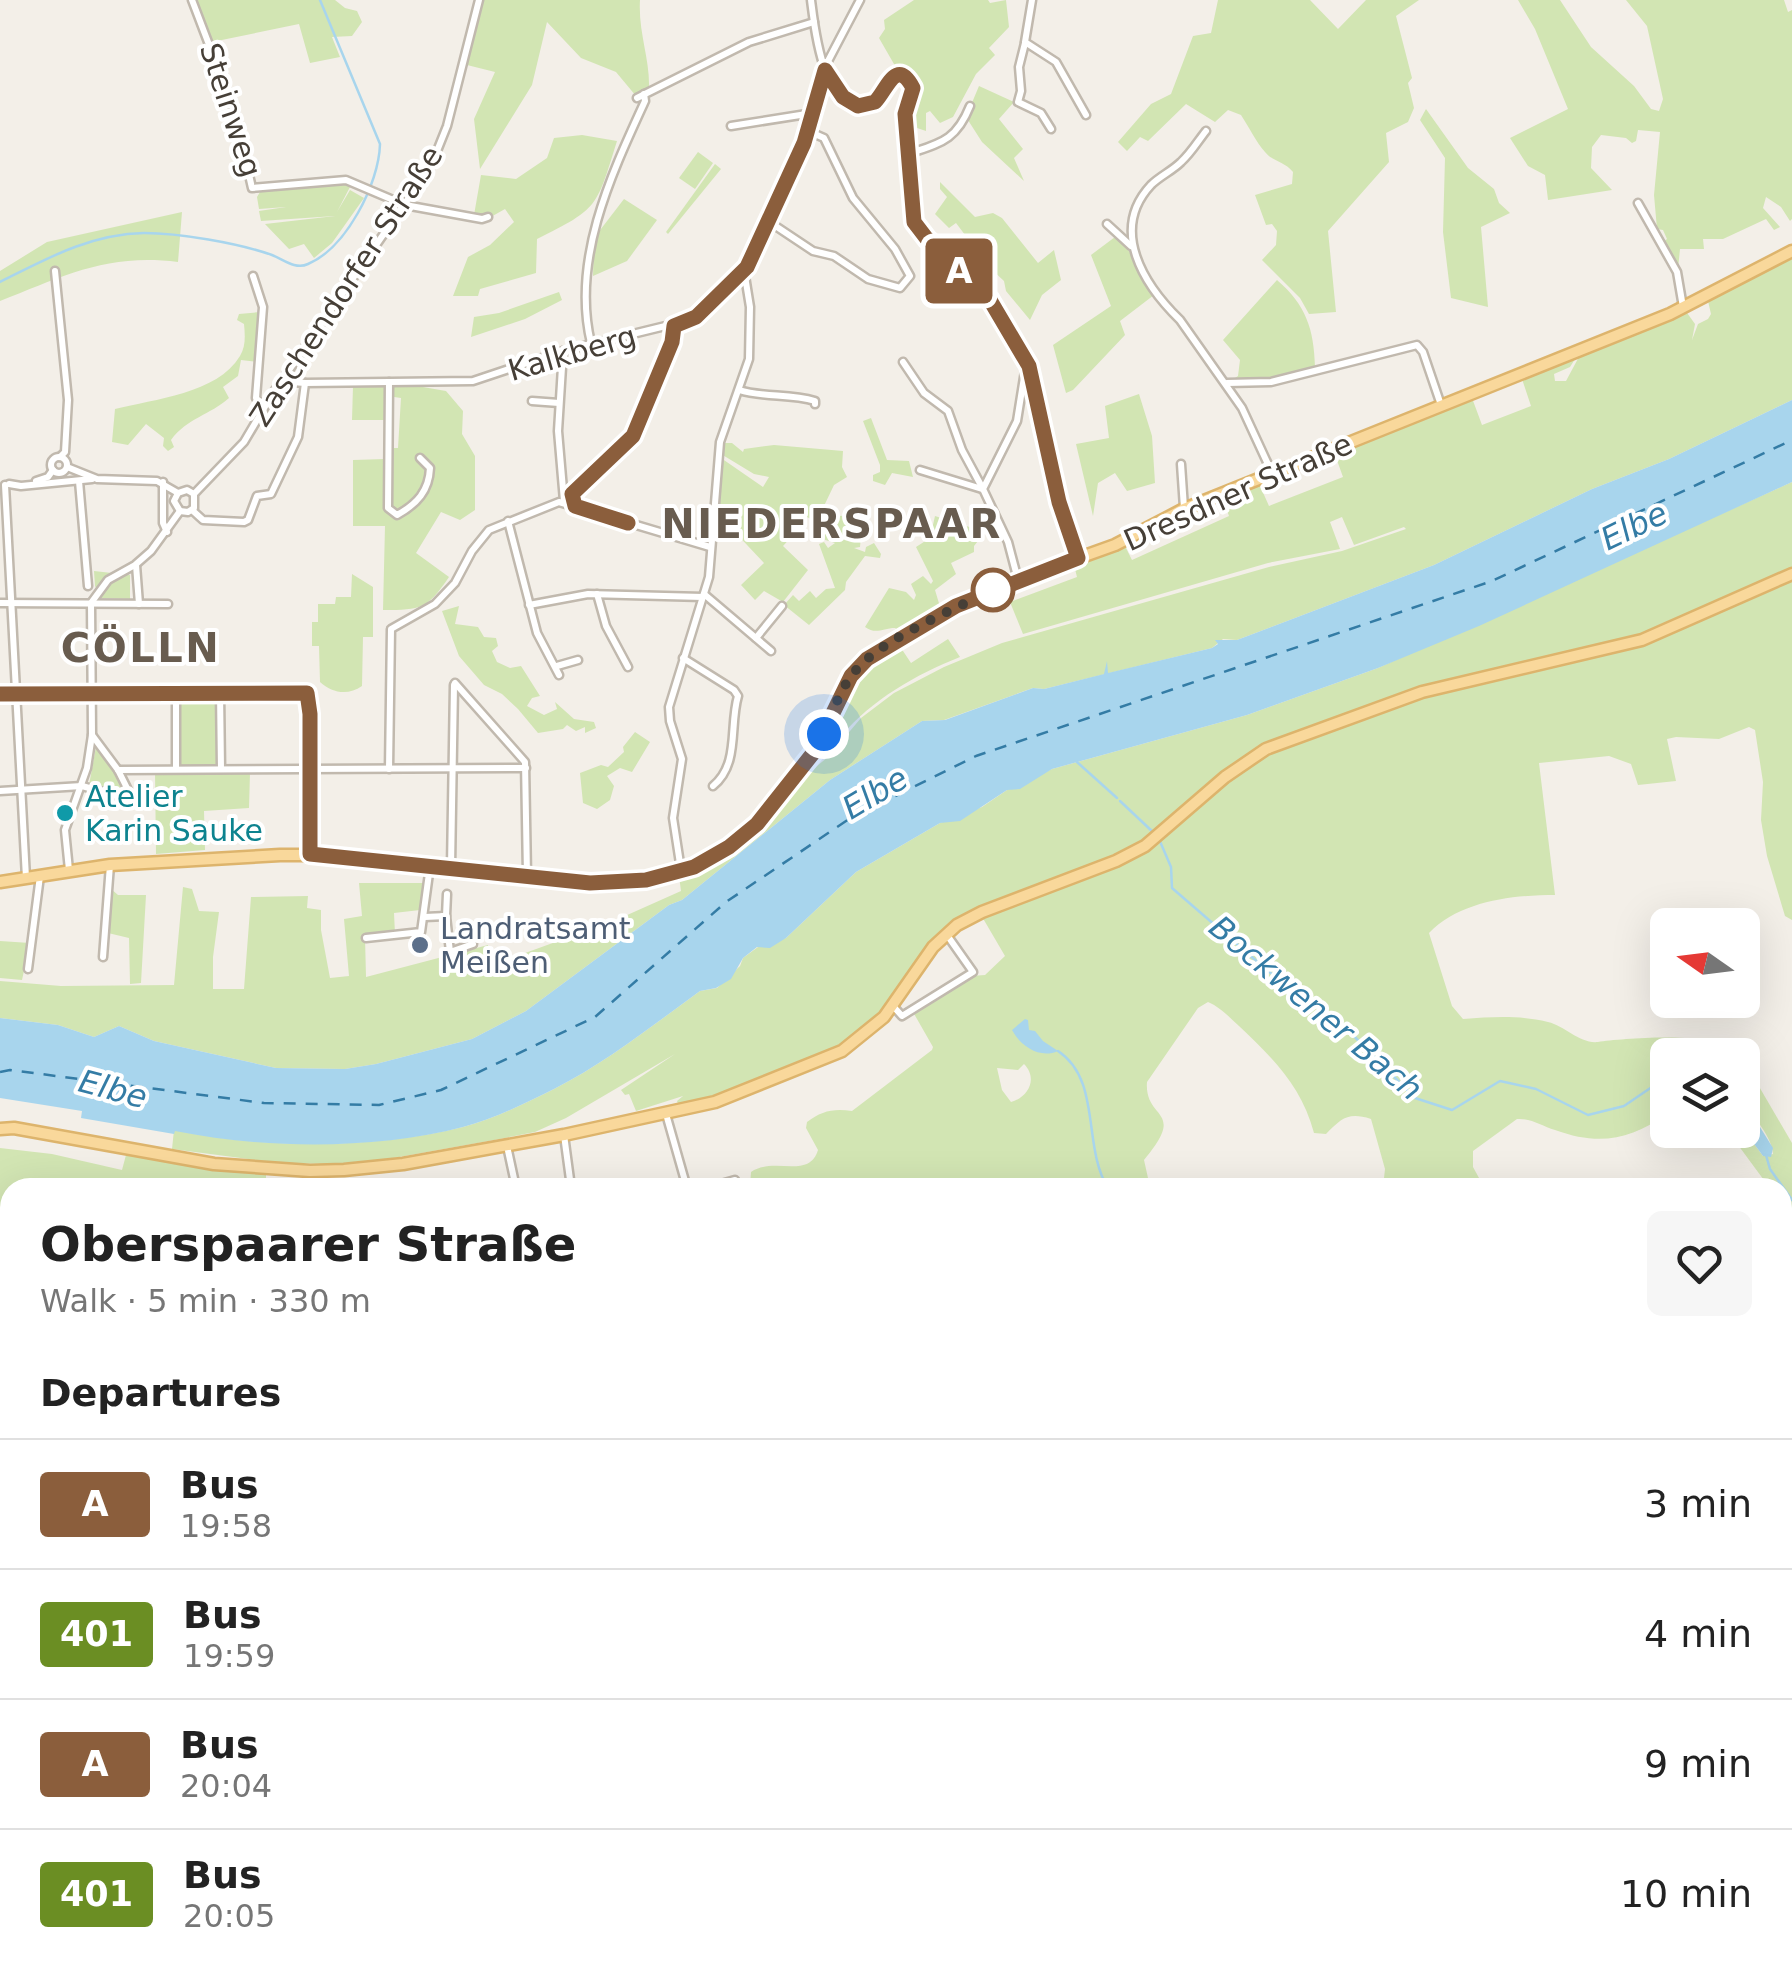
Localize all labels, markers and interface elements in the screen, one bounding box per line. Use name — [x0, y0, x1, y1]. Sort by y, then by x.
street label: Steinweg — [193, 39, 269, 181]
street label: Zaschendorfer Straße — [242, 139, 450, 433]
line badge: A — [926, 238, 992, 304]
text: A — [945, 251, 973, 291]
street label: Kalkberg — [504, 318, 640, 388]
street label: Dresdner Straße — [1118, 426, 1358, 558]
water label: Elbe — [1595, 494, 1673, 558]
district label: NIEDERSPAAR — [661, 501, 1003, 547]
unlabelled marker — [972, 569, 1014, 611]
district label: CÖLLN — [61, 624, 221, 671]
your location — [799, 709, 849, 759]
water label: Elbe — [836, 759, 914, 827]
place label: Atelier Karin Sauke — [85, 779, 263, 848]
marker: Atelier Karin Sauke — [54, 802, 76, 824]
water label: Bockwener Bach — [1202, 908, 1430, 1108]
north arrow — [1650, 908, 1760, 1018]
map controls — [1650, 908, 1760, 1148]
place label: Landratsamt Meißen — [440, 911, 631, 980]
marker: Landratsamt Meißen — [409, 934, 431, 956]
button: layers — [1650, 1038, 1760, 1148]
water label: Elbe — [75, 1062, 151, 1116]
button: heart — [1647, 1211, 1752, 1316]
text: Oberspaarer Straße — [40, 1216, 576, 1272]
text: Walk · 5 min · 330 m — [40, 1282, 371, 1320]
text: Departures — [40, 1371, 281, 1415]
text: Bus — [180, 1463, 259, 1507]
text: 3 min — [1644, 1482, 1752, 1526]
text: A — [81, 1484, 109, 1524]
text: 19:58 — [180, 1507, 272, 1545]
text: Bus — [183, 1593, 262, 1637]
text: 4 min — [1644, 1612, 1752, 1656]
text: 401 — [60, 1614, 133, 1654]
text: 19:59 — [183, 1637, 275, 1675]
text: Bus — [180, 1723, 259, 1767]
text: 9 min — [1644, 1742, 1752, 1786]
text: A — [81, 1744, 109, 1784]
text: 20:04 — [180, 1767, 272, 1805]
text: Bus — [183, 1853, 262, 1897]
text: 10 min — [1620, 1872, 1752, 1916]
text: 401 — [60, 1874, 133, 1914]
text: 20:05 — [183, 1897, 275, 1935]

